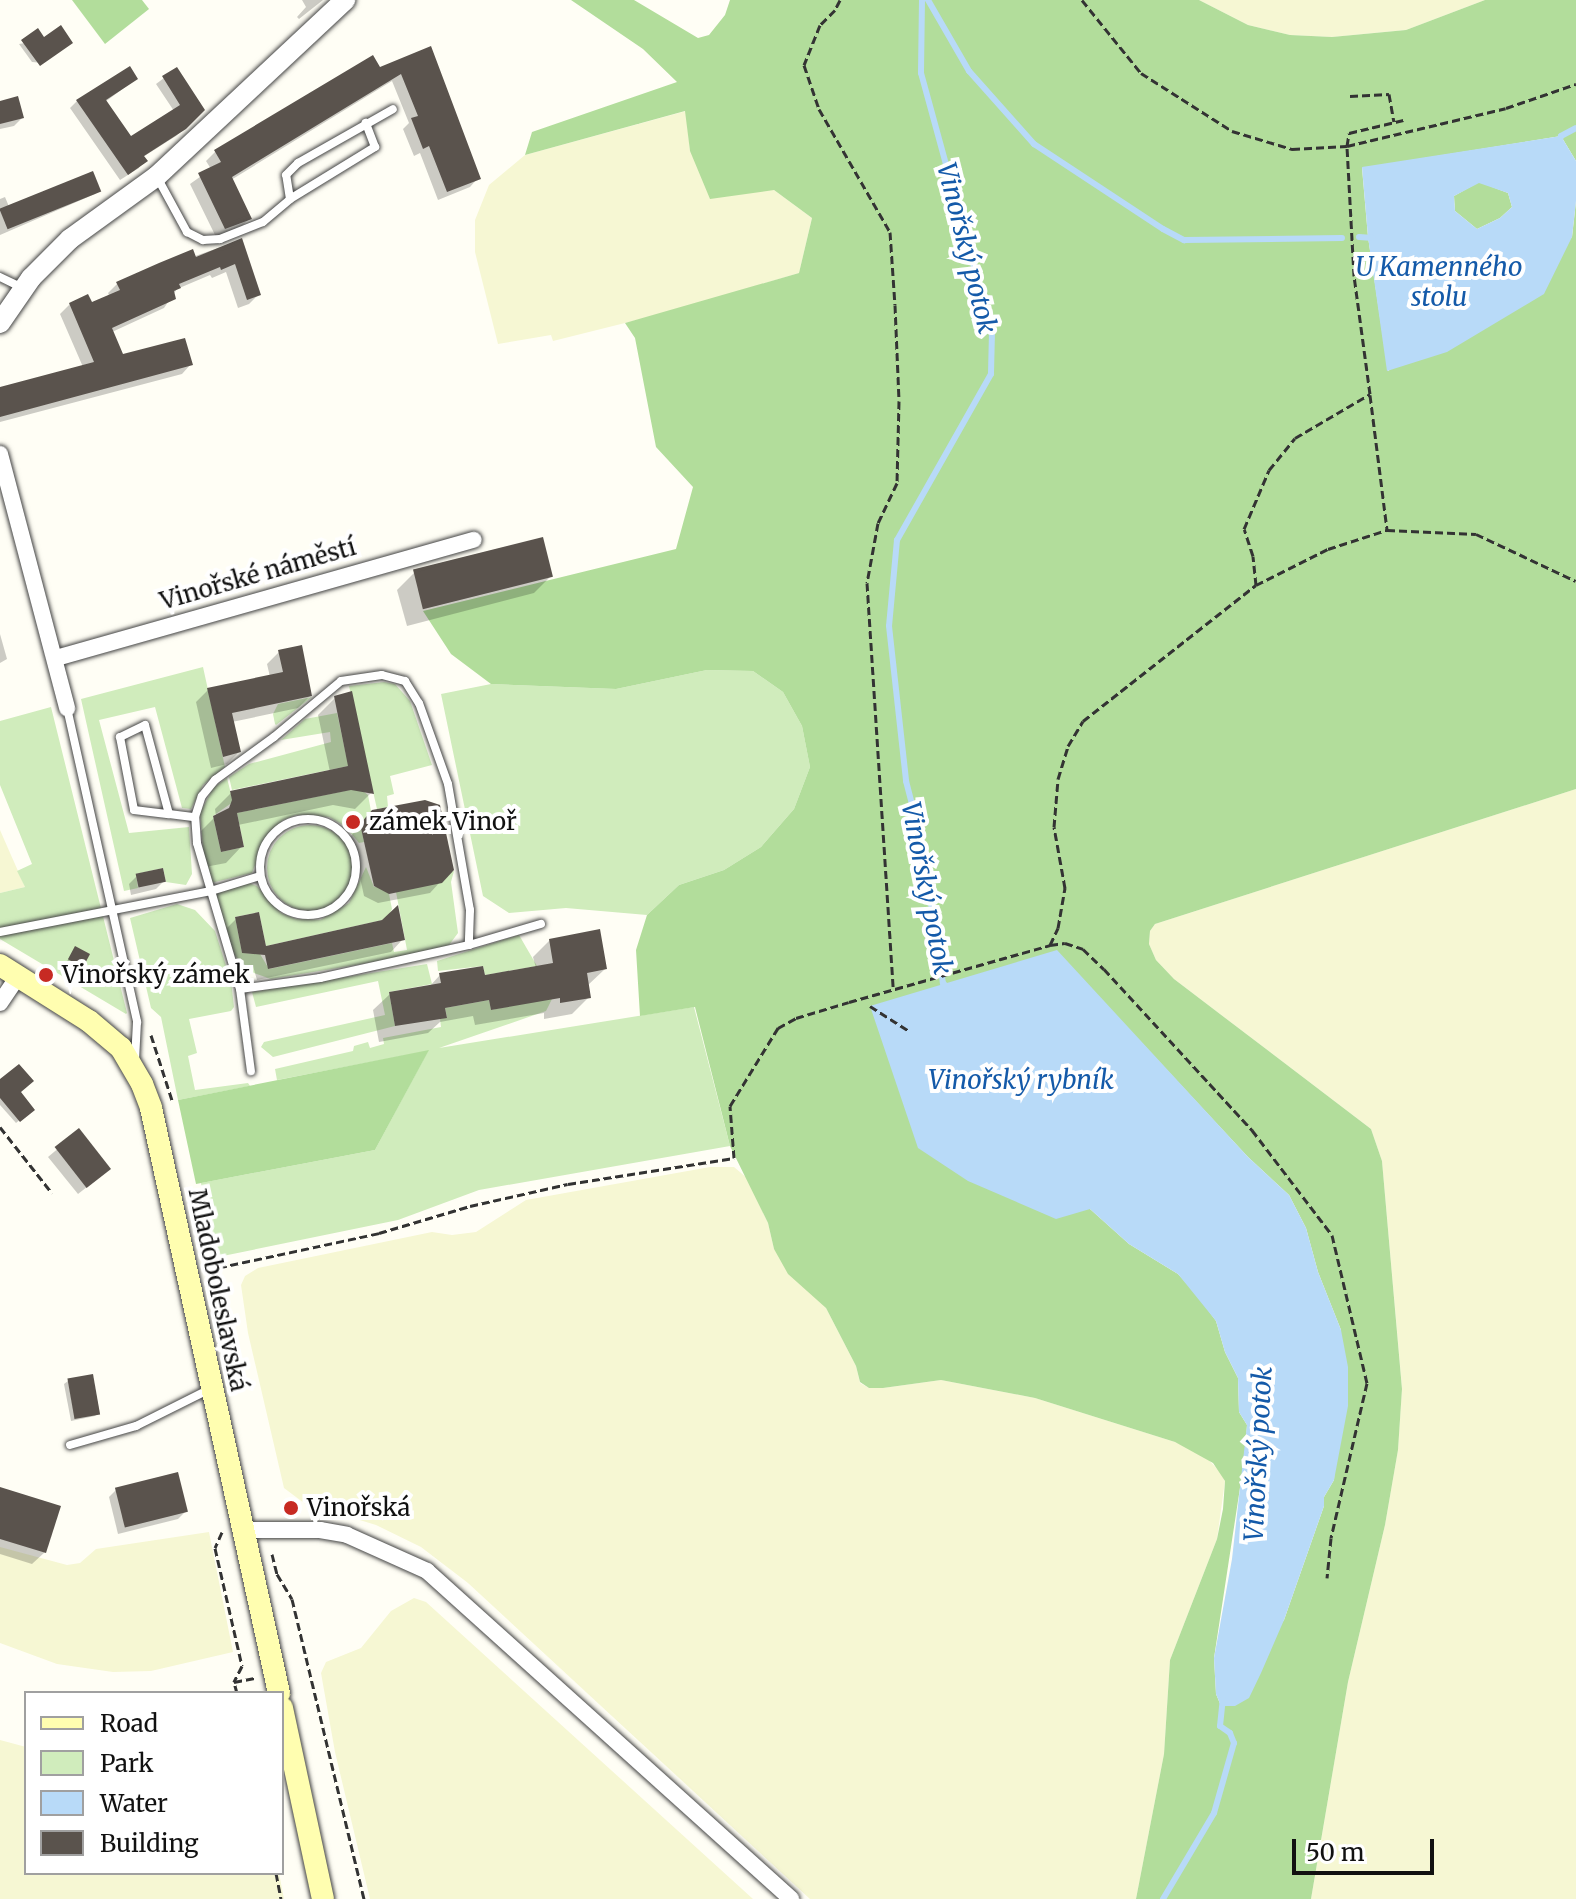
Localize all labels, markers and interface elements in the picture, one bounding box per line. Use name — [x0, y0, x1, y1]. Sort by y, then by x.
water label: Vinořský potok — [931, 159, 1003, 337]
water label: U Kamenného stolu — [1355, 251, 1523, 312]
street label: Vinořské náměstí — [157, 532, 359, 616]
water label: Vinořský potok — [895, 799, 959, 977]
place label: zámek Vinoř — [369, 808, 517, 836]
marker: zámek Vinoř — [344, 813, 362, 831]
place label: Vinořský zámek — [62, 961, 250, 989]
marker: Vinořský zámek — [37, 966, 55, 984]
water label: Vinořský rybník — [928, 1064, 1114, 1096]
street label: Mladoboleslavská — [182, 1186, 254, 1394]
water label: Vinořský potok — [1238, 1366, 1278, 1542]
place label: Vinořská — [307, 1494, 410, 1522]
marker: Vinořská — [282, 1499, 300, 1517]
legend — [24, 1691, 284, 1875]
text: Road — [100, 1708, 158, 1739]
text: Park — [100, 1748, 153, 1779]
text: Water — [100, 1788, 168, 1819]
scale bar — [1296, 1823, 1438, 1873]
text: Building — [100, 1828, 199, 1859]
text: 50 m — [1306, 1837, 1365, 1868]

